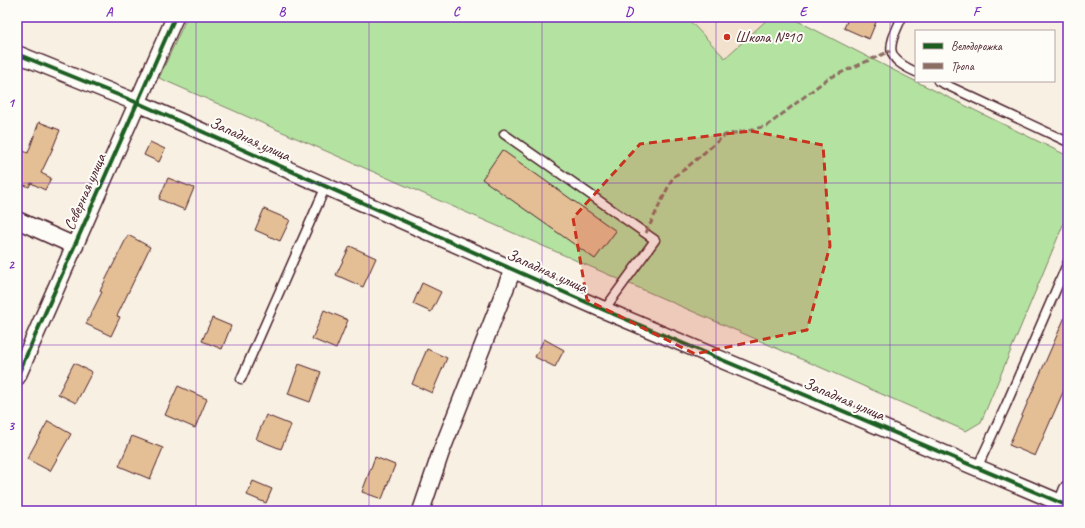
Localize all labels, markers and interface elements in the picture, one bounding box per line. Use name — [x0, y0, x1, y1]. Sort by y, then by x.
text: A — [106, 4, 114, 20]
text: B — [279, 4, 287, 20]
text: C — [453, 4, 461, 20]
text: D — [625, 4, 634, 20]
text: E — [800, 4, 809, 20]
text: F — [973, 4, 982, 20]
place label: Школа №10 — [735, 27, 804, 47]
legend — [915, 30, 1055, 82]
marker: Школа №10 — [722, 32, 732, 42]
text: Велодорожка — [951, 38, 1003, 54]
text: Тропа — [951, 58, 975, 74]
text: 1 — [8, 95, 16, 111]
street label: Западная улица — [207, 112, 294, 166]
street label: Северная улица — [59, 150, 111, 233]
street label: Западная улица — [504, 244, 591, 298]
text: 2 — [8, 257, 15, 273]
street label: Западная улица — [800, 373, 889, 425]
text: 3 — [8, 418, 15, 434]

